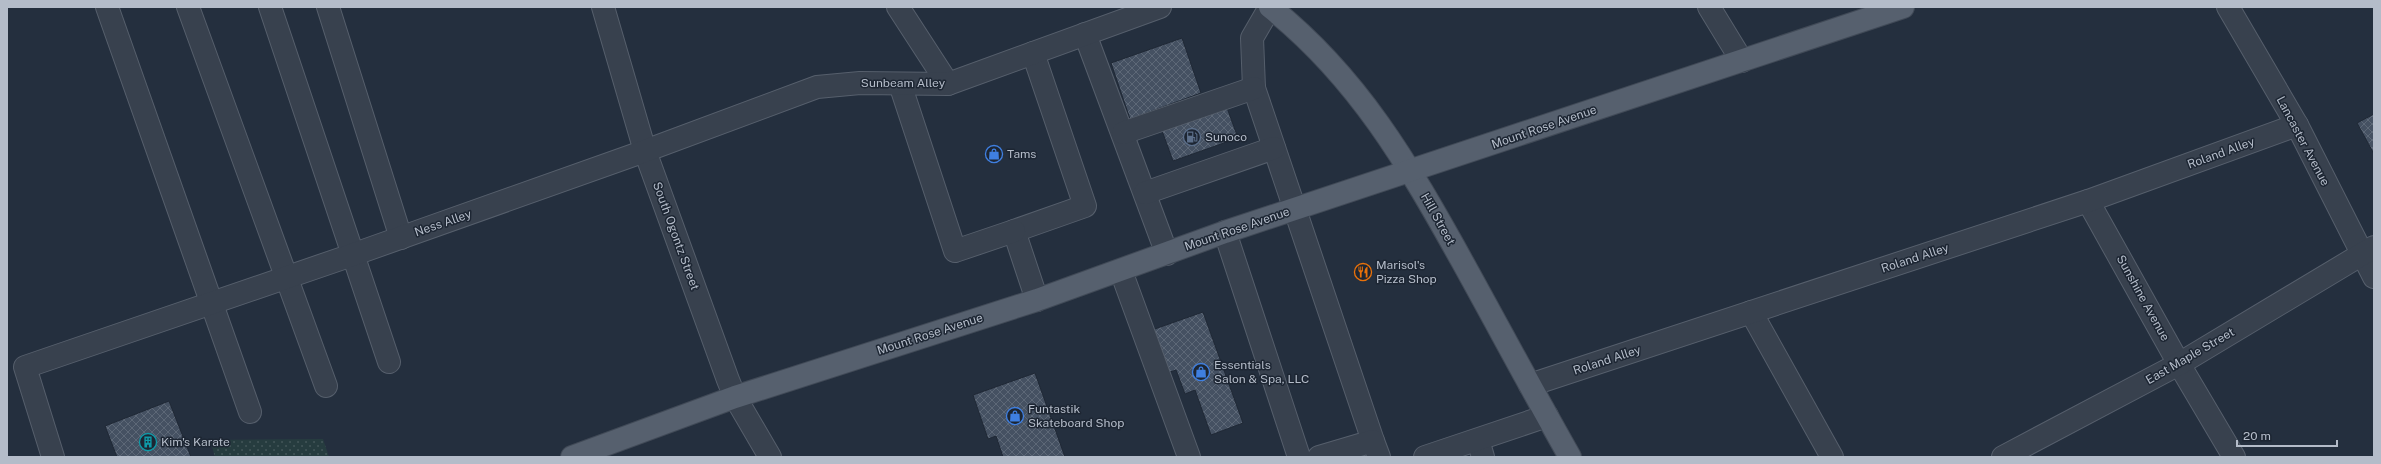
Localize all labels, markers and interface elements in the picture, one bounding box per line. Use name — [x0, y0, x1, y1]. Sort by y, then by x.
street label: Sunbeam Alley — [861, 76, 946, 90]
street label: Lancaster Avenue — [2273, 94, 2333, 188]
street label: Mount Rose Avenue — [1490, 102, 1599, 152]
fuel station icon: Sunoco — [1182, 127, 1202, 147]
place label: Sunoco — [1205, 130, 1247, 144]
street label: Roland Alley — [2186, 134, 2257, 172]
shop icon: Tams — [984, 144, 1004, 164]
place label: Tams — [1007, 147, 1036, 161]
street label: South Ogontz Street — [650, 180, 702, 292]
street label: Hill Street — [1418, 191, 1458, 248]
street label: Mount Rose Avenue — [1183, 204, 1292, 254]
street label: Ness Alley — [413, 207, 474, 239]
street label: Roland Alley — [1879, 240, 1951, 276]
street label: Sunshine Avenue — [2114, 253, 2172, 343]
place label: Marisol's Pizza Shop — [1376, 258, 1437, 286]
restaurant icon: Marisol's Pizza Shop — [1353, 262, 1373, 282]
street label: Mount Rose Avenue — [875, 310, 985, 358]
street label: East Maple Street — [2143, 325, 2237, 387]
street label: Roland Alley — [1571, 342, 1643, 378]
place label: Essentials Salon & Spa, LLC — [1214, 358, 1309, 386]
shop icon: Essentials Salon & Spa, LLC — [1191, 362, 1211, 382]
place label: Funtastik Skateboard Shop — [1028, 402, 1124, 430]
shop icon: Funtastik Skateboard Shop — [1005, 406, 1025, 426]
scale bar — [2237, 422, 2337, 448]
text: 20 m — [2243, 429, 2271, 443]
building icon: Kim's Karate — [138, 432, 158, 452]
place label: Kim's Karate — [161, 435, 230, 449]

